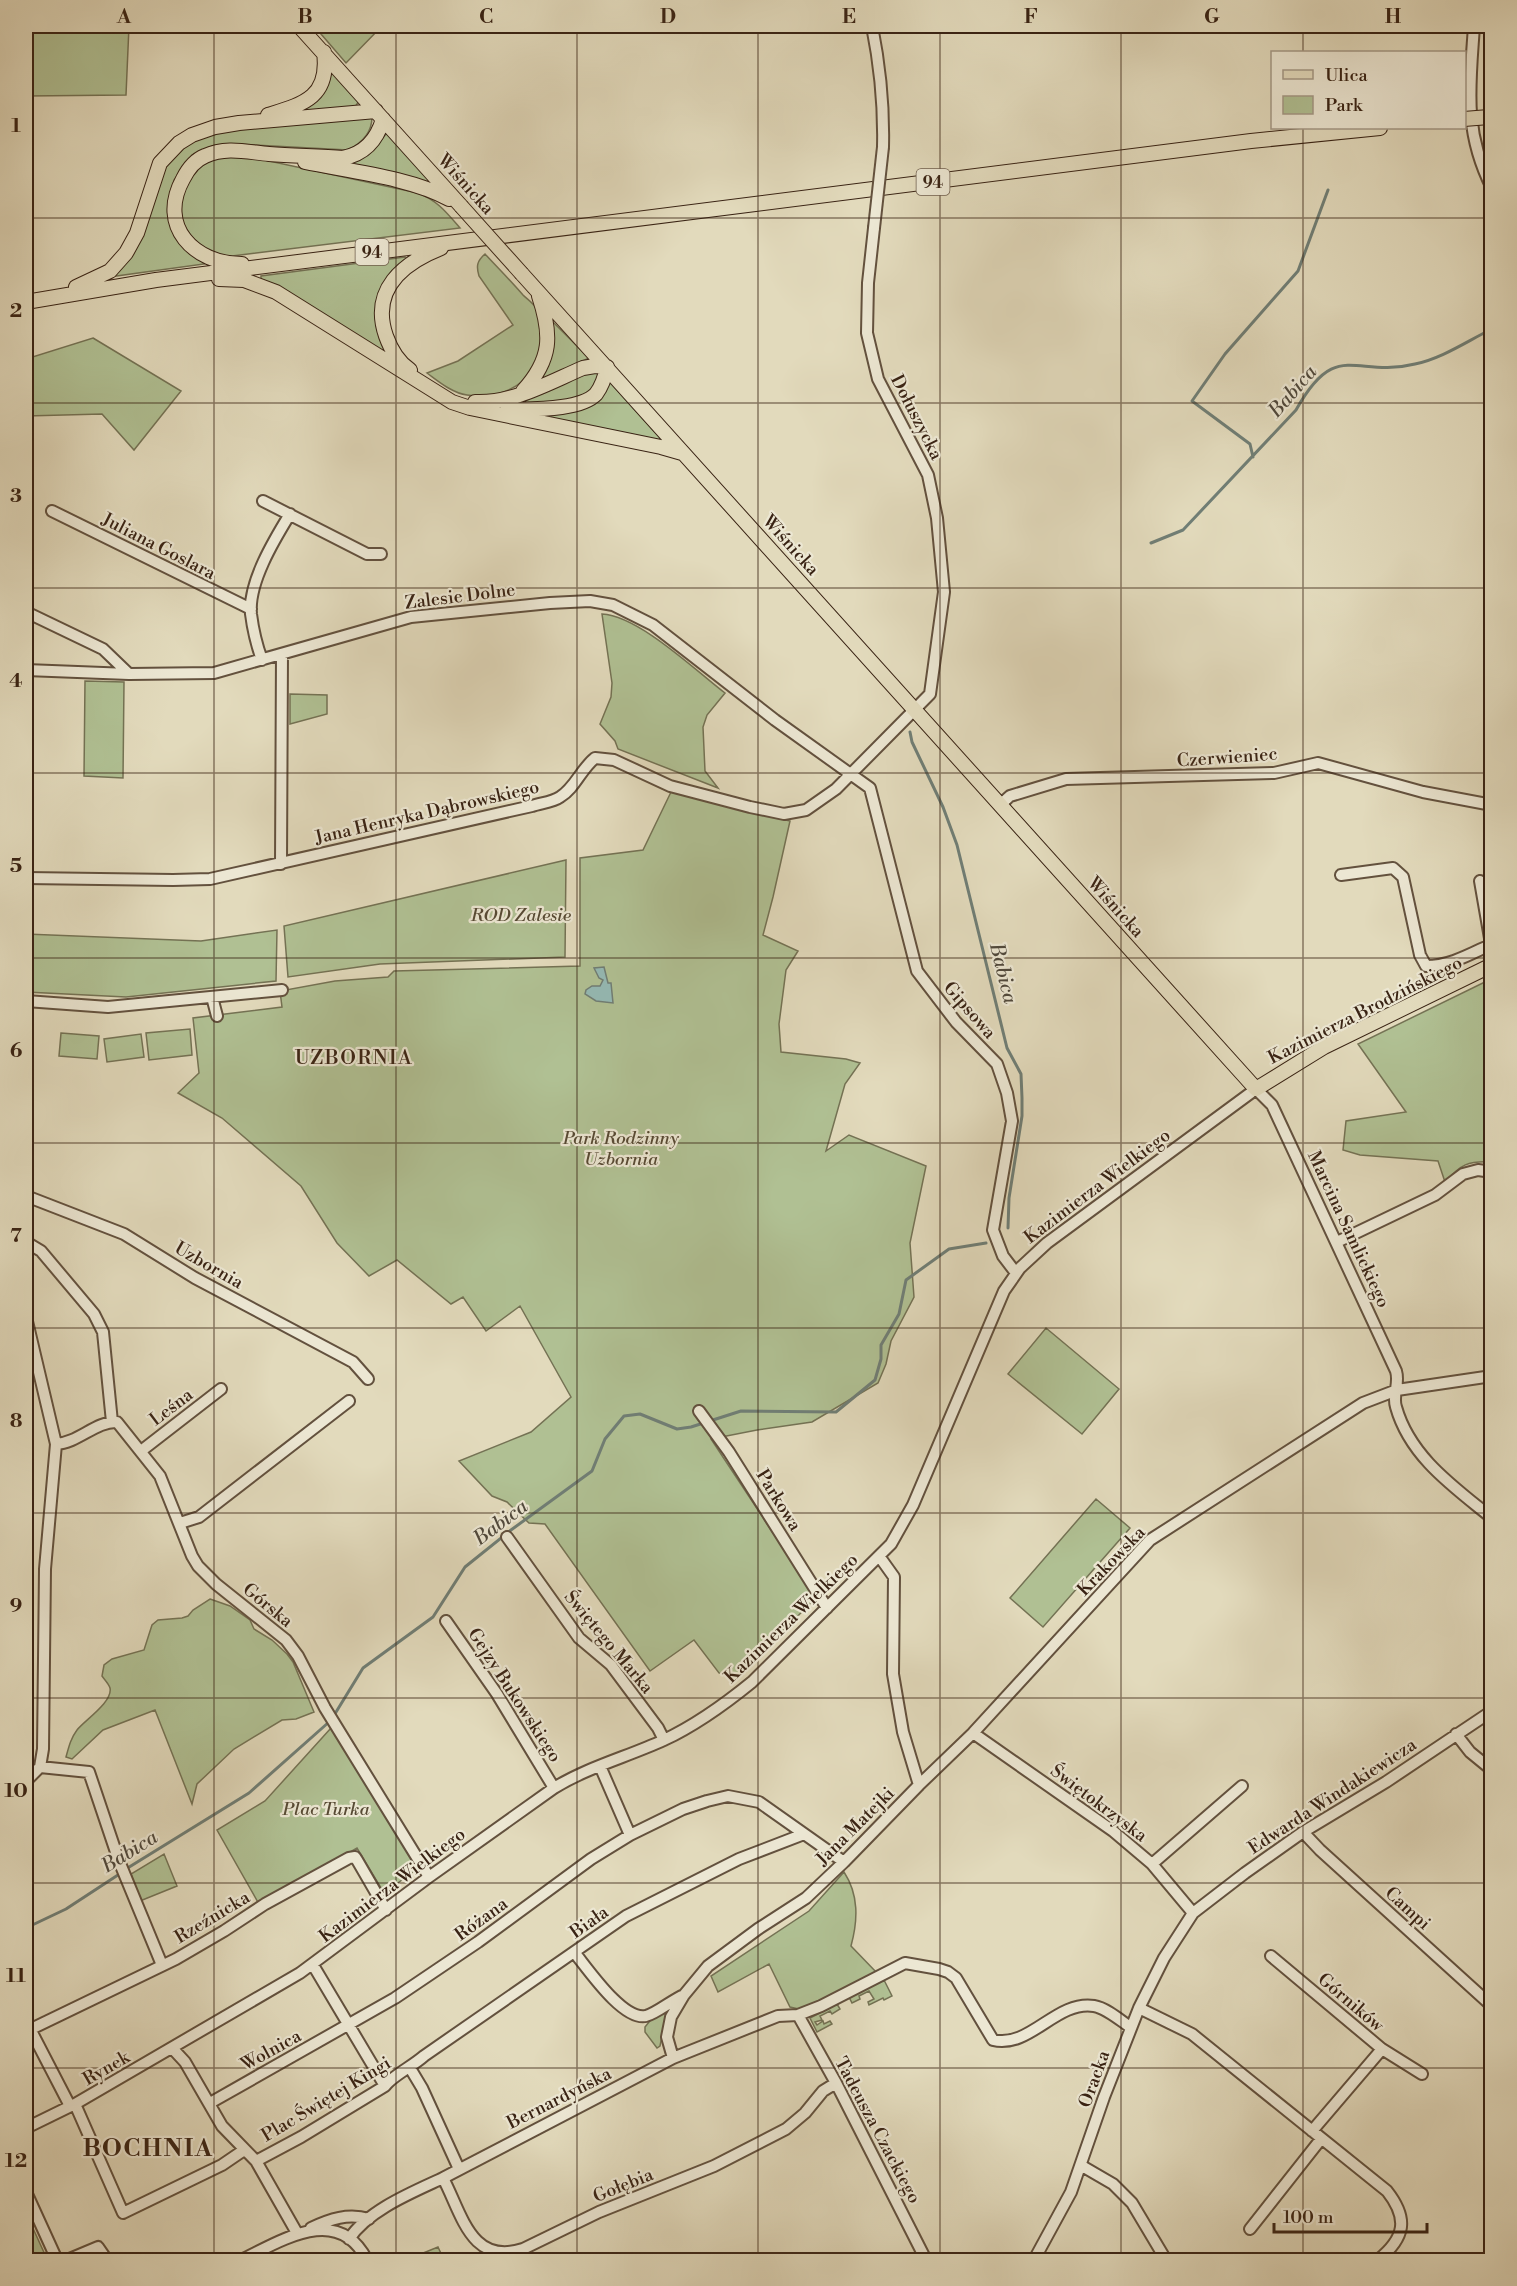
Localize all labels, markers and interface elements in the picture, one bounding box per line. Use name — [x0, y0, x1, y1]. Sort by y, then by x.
text: A — [116, 5, 132, 30]
text: B — [297, 5, 313, 30]
text: C — [479, 5, 493, 30]
text: D — [660, 5, 676, 30]
text: E — [842, 5, 856, 30]
text: F — [1024, 5, 1038, 30]
text: G — [1204, 5, 1220, 30]
text: H — [1385, 5, 1402, 30]
legend — [1271, 51, 1466, 129]
text: Ulica — [1325, 64, 1369, 87]
text: Park — [1325, 94, 1364, 117]
text: 1 — [11, 114, 21, 139]
street label: Wiśnicka — [432, 148, 500, 220]
road number: 94 — [916, 169, 950, 195]
road number: 94 — [356, 239, 388, 265]
text: 2 — [10, 299, 22, 324]
water label: Babica — [1263, 360, 1323, 424]
street label: Dołuszycka — [885, 371, 948, 465]
text: 3 — [10, 484, 22, 509]
street label: Juliana Goslara — [97, 508, 220, 585]
street label: Wiśnicka — [757, 509, 825, 581]
street label: Zalesie Dolne — [404, 578, 517, 615]
text: 4 — [9, 669, 23, 694]
street label: Czerwieniec — [1176, 743, 1278, 772]
street label: Jana Henryka Dąbrowskiego — [312, 775, 542, 850]
text: 5 — [10, 854, 22, 879]
street label: Wiśnicka — [1082, 871, 1150, 943]
park label: ROD Zalesie — [470, 904, 572, 927]
water label: Babica — [983, 939, 1022, 1007]
street label: Kazimierza Brodzińskiego — [1264, 951, 1466, 1070]
street label: Gipsowa — [938, 977, 1001, 1045]
text: 6 — [10, 1039, 23, 1064]
district label: UZBORNIA — [295, 1046, 413, 1071]
street label: Kazimierza Wielkiego — [1020, 1124, 1175, 1249]
park label: Park Rodzinny Uzbornia — [562, 1127, 680, 1171]
street label: Marcina Samlickiego — [1302, 1147, 1395, 1311]
text: 7 — [10, 1224, 22, 1249]
street label: Uzbornia — [170, 1237, 248, 1295]
street label: Leśna — [145, 1383, 198, 1431]
text: 8 — [10, 1409, 23, 1434]
street label: Parkowa — [751, 1465, 807, 1536]
water label: Babica — [468, 1494, 534, 1552]
street label: Krakowska — [1072, 1521, 1151, 1601]
street label: Kazimierza Wielkiego — [720, 1548, 863, 1688]
street label: Górska — [238, 1578, 298, 1633]
street label: Świętego Marka — [559, 1586, 659, 1699]
text: 9 — [10, 1594, 22, 1619]
street label: Gejzy Bukowskiego — [463, 1624, 567, 1767]
street label: Edwarda Windakiewicza — [1244, 1733, 1422, 1860]
street label: Świętokrzyska — [1046, 1760, 1152, 1848]
text: 10 — [4, 1779, 28, 1804]
street label: Jana Matejki — [810, 1782, 900, 1871]
park label: Plac Turka — [282, 1798, 370, 1821]
street label: Kazimierza Wielkiego — [315, 1823, 470, 1948]
water label: Babica — [96, 1825, 163, 1880]
street label: Campi — [1380, 1882, 1435, 1935]
street label: Rzeźnicka — [170, 1886, 255, 1949]
street label: Różana — [450, 1892, 513, 1946]
street label: Biała — [565, 1900, 614, 1944]
text: 11 — [6, 1964, 26, 1989]
street label: Górników — [1313, 1968, 1389, 2037]
street label: Wolnica — [236, 2024, 306, 2077]
street label: Rynek — [79, 2045, 135, 2091]
street label: Oracka — [1074, 2047, 1116, 2111]
street label: Plac Świętej Kingi — [257, 2052, 395, 2147]
street label: Tadeusza Czackiego — [829, 2053, 926, 2207]
street label: Bernardyńska — [502, 2062, 616, 2135]
district label: BOCHNIA — [83, 2134, 213, 2164]
text: 12 — [5, 2149, 27, 2174]
street label: Gołębia — [590, 2163, 658, 2208]
scale bar — [1274, 2196, 1427, 2234]
text: 100 m — [1283, 2206, 1334, 2229]

